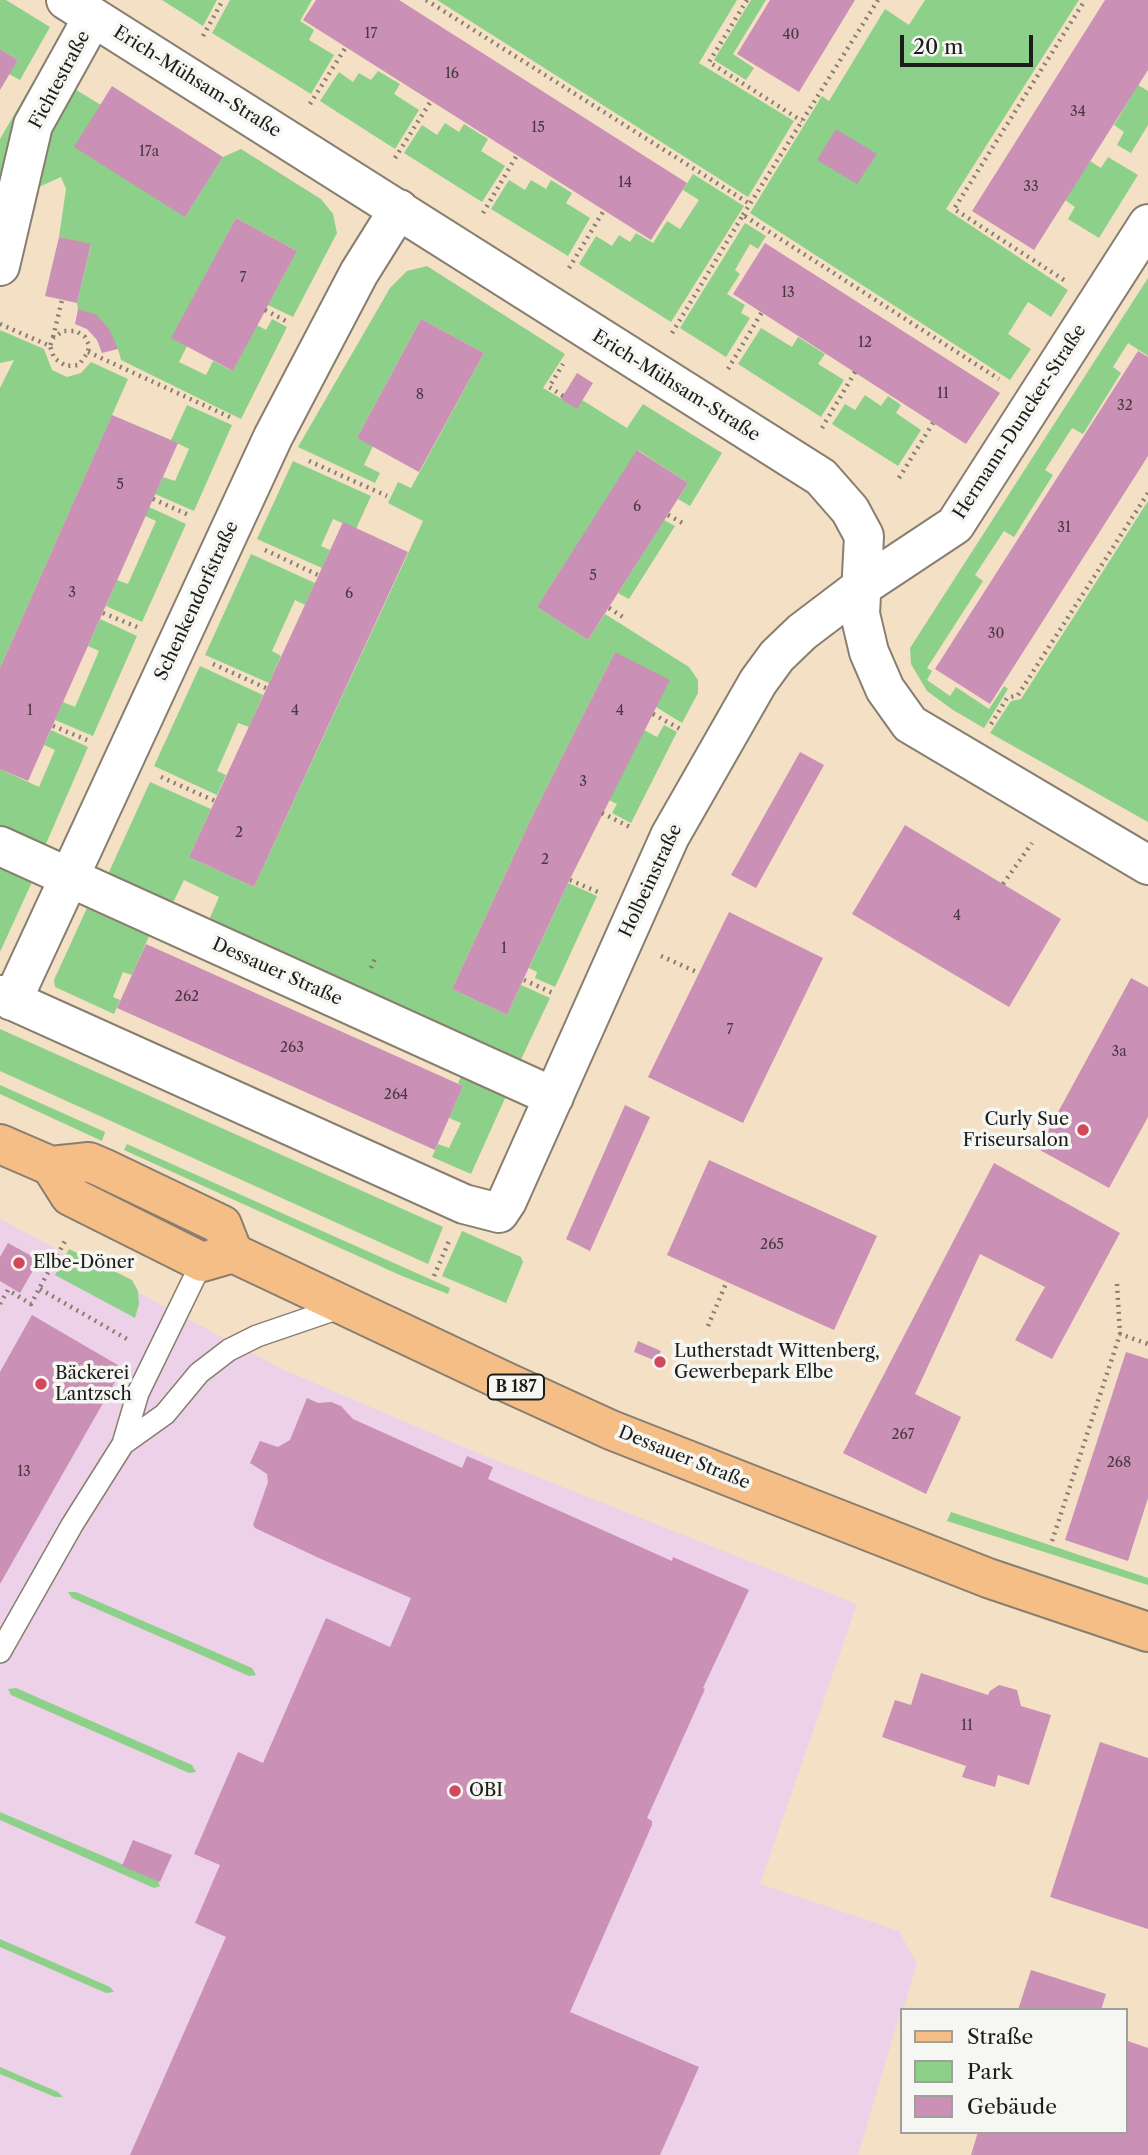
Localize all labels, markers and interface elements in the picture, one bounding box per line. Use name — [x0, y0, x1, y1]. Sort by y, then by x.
scale bar — [903, 21, 1036, 65]
street label: Erich-Mühsam-Straße — [109, 22, 285, 142]
house number: 17 — [365, 26, 377, 42]
street label: Fichtestraße — [25, 27, 95, 133]
house number: 40 — [783, 27, 799, 43]
text: 20 m — [913, 34, 964, 59]
house number: 16 — [445, 66, 459, 82]
house number: 34 — [1070, 104, 1086, 120]
house number: 15 — [531, 120, 545, 136]
house number: 17a — [139, 144, 159, 160]
house number: 14 — [618, 175, 632, 191]
house number: 33 — [1023, 179, 1039, 195]
house number: 7 — [240, 270, 246, 286]
house number: 13 — [781, 285, 795, 301]
street label: Hermann-Duncker-Straße — [949, 321, 1091, 523]
street label: Erich-Mühsam-Straße — [588, 326, 764, 446]
house number: 12 — [858, 335, 872, 351]
house number: 11 — [937, 386, 949, 402]
house number: 8 — [416, 387, 424, 403]
house number: 32 — [1117, 398, 1133, 414]
house number: 5 — [116, 477, 124, 493]
house number: 6 — [633, 499, 641, 515]
street label: Schenkendorfstraße — [151, 518, 243, 684]
house number: 31 — [1057, 520, 1071, 536]
house number: 5 — [589, 568, 597, 584]
house number: 3 — [68, 585, 76, 601]
house number: 6 — [345, 586, 353, 602]
house number: 30 — [988, 626, 1004, 642]
house number: 1 — [27, 703, 33, 719]
house number: 4 — [291, 703, 299, 719]
house number: 4 — [616, 703, 624, 719]
house number: 3 — [579, 774, 587, 790]
street label: Holbeinstraße — [615, 821, 687, 941]
house number: 2 — [235, 825, 243, 841]
house number: 2 — [541, 852, 549, 868]
house number: 4 — [953, 908, 961, 924]
street label: Dessauer Straße — [209, 934, 345, 1010]
house number: 1 — [501, 941, 507, 957]
house number: 262 — [175, 989, 199, 1005]
house number: 7 — [727, 1022, 733, 1038]
house number: 263 — [280, 1040, 304, 1056]
house number: 3a — [1111, 1044, 1127, 1060]
house number: 264 — [384, 1087, 408, 1103]
place label: Curly Sue Friseursalon — [963, 1109, 1069, 1152]
marker: Curly Sue Friseursalon — [1075, 1122, 1091, 1138]
house number: 265 — [760, 1237, 784, 1253]
place label: Elbe-Döner — [33, 1252, 134, 1274]
marker: Elbe-Döner — [11, 1255, 27, 1271]
place label: Lutherstadt Wittenberg, Gewerbepark Elbe — [674, 1341, 880, 1384]
marker: Lutherstadt Wittenberg, Gewerbepark Elbe — [652, 1354, 668, 1370]
place label: Bäckerei Lantzsch — [55, 1363, 132, 1406]
road number: B 187 — [488, 1374, 544, 1400]
marker: Bäckerei Lantzsch — [33, 1376, 49, 1392]
street label: Dessauer Straße — [615, 1422, 753, 1494]
house number: 267 — [892, 1427, 914, 1443]
house number: 268 — [1107, 1455, 1131, 1471]
house number: 13 — [17, 1464, 31, 1480]
house number: 11 — [961, 1718, 973, 1734]
place label: OBI — [469, 1780, 503, 1802]
marker: OBI — [447, 1783, 463, 1799]
legend — [900, 2008, 1127, 2134]
text: Straße — [967, 2024, 1033, 2049]
text: Park — [967, 2059, 1013, 2084]
text: Gebäude — [967, 2094, 1057, 2119]

